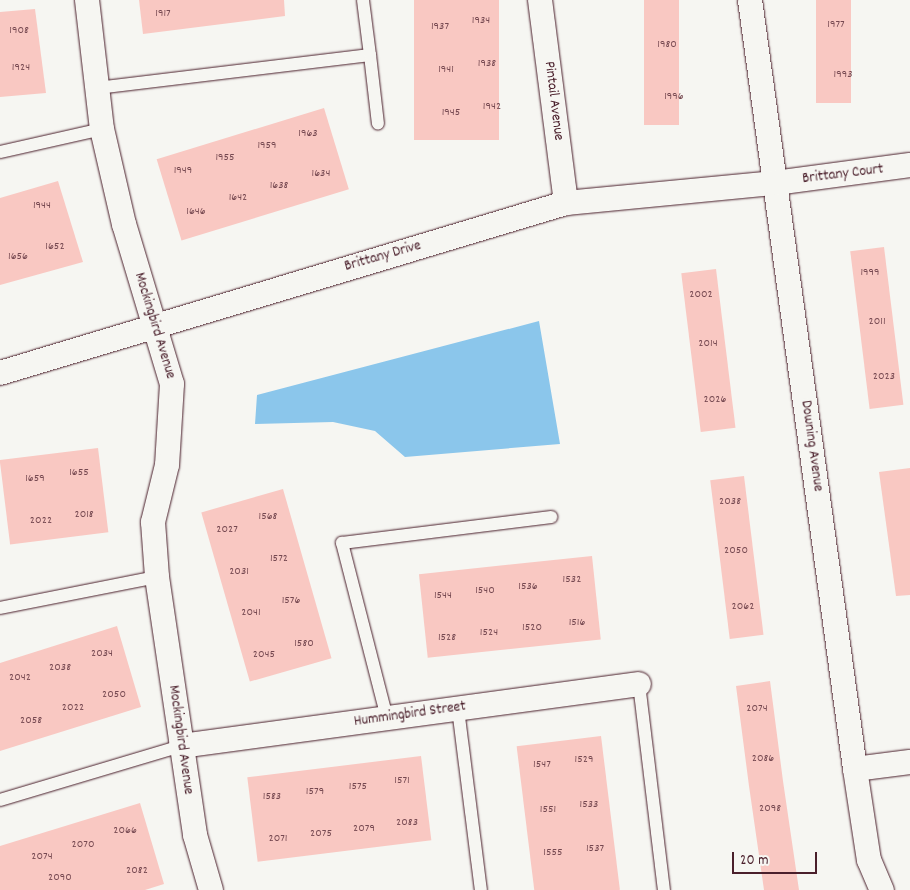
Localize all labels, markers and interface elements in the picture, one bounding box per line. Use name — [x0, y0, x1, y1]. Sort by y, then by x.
house number: 1917 — [155, 7, 171, 21]
house number: 1934 — [472, 14, 490, 28]
house number: 1977 — [827, 18, 845, 32]
house number: 1937 — [431, 20, 449, 34]
house number: 1908 — [9, 24, 29, 38]
house number: 1980 — [657, 38, 677, 52]
house number: 1938 — [478, 57, 496, 71]
street label: Pintail Avenue — [539, 60, 567, 142]
house number: 1924 — [12, 61, 30, 75]
house number: 1941 — [438, 63, 454, 77]
house number: 1993 — [834, 68, 852, 82]
house number: 1996 — [664, 90, 684, 104]
house number: 1942 — [483, 100, 501, 114]
house number: 1945 — [442, 106, 460, 120]
house number: 1963 — [298, 127, 318, 141]
house number: 1959 — [257, 139, 277, 153]
house number: 1955 — [215, 151, 235, 165]
street label: Brittany Court — [801, 161, 885, 189]
house number: 1949 — [174, 164, 192, 178]
house number: 1634 — [312, 167, 330, 181]
house number: 1638 — [270, 179, 288, 193]
house number: 1642 — [229, 191, 247, 205]
house number: 1944 — [33, 199, 51, 213]
house number: 1646 — [186, 205, 206, 219]
street label: Brittany Drive — [343, 237, 423, 277]
house number: 1652 — [45, 240, 65, 254]
house number: 1656 — [8, 250, 28, 264]
house number: 1999 — [860, 266, 880, 280]
street label: Mockingbird Avenue — [129, 271, 179, 381]
house number: 2002 — [689, 288, 713, 302]
house number: 2011 — [868, 315, 886, 329]
house number: 2014 — [698, 337, 718, 351]
house number: 2023 — [873, 370, 895, 384]
house number: 2026 — [704, 393, 726, 407]
street label: Downing Avenue — [796, 399, 826, 493]
house number: 1655 — [69, 466, 89, 480]
house number: 1659 — [25, 472, 45, 486]
house number: 2038 — [719, 495, 741, 509]
house number: 2018 — [74, 508, 94, 522]
house number: 1568 — [259, 510, 277, 524]
house number: 2022 — [30, 514, 52, 528]
house number: 2027 — [216, 523, 238, 537]
house number: 2050 — [724, 544, 748, 558]
house number: 1572 — [270, 552, 288, 566]
house number: 2031 — [229, 565, 249, 579]
house number: 1532 — [563, 573, 581, 587]
house number: 1536 — [518, 580, 538, 594]
house number: 1540 — [475, 584, 495, 598]
house number: 1544 — [434, 589, 452, 603]
house number: 1576 — [282, 594, 300, 608]
house number: 2062 — [732, 600, 754, 614]
house number: 2041 — [241, 606, 261, 620]
house number: 1516 — [569, 616, 585, 630]
house number: 1520 — [522, 621, 542, 635]
house number: 1524 — [480, 626, 498, 640]
house number: 1528 — [438, 631, 456, 645]
house number: 1580 — [294, 637, 314, 651]
house number: 2034 — [91, 647, 113, 661]
house number: 2045 — [253, 648, 275, 662]
house number: 2038 — [49, 661, 71, 675]
house number: 2042 — [9, 671, 31, 685]
street label: Mockingbird Avenue — [163, 684, 197, 796]
house number: 2050 — [102, 688, 126, 702]
street label: Hummingbird Street — [353, 698, 467, 732]
house number: 2022 — [62, 701, 84, 715]
house number: 2074 — [746, 702, 768, 716]
house number: 2058 — [20, 714, 42, 728]
house number: 2086 — [752, 752, 774, 766]
house number: 1529 — [575, 753, 593, 767]
house number: 1547 — [533, 758, 551, 772]
house number: 1571 — [394, 774, 410, 788]
house number: 1575 — [349, 780, 367, 794]
house number: 1579 — [306, 785, 324, 799]
house number: 1583 — [263, 790, 281, 804]
house number: 1533 — [580, 798, 598, 812]
house number: 2098 — [759, 802, 781, 816]
house number: 1551 — [540, 803, 556, 817]
house number: 2083 — [396, 816, 418, 830]
house number: 2079 — [353, 822, 375, 836]
house number: 2066 — [113, 824, 137, 838]
house number: 2075 — [310, 827, 332, 841]
house number: 2071 — [268, 832, 288, 846]
house number: 2070 — [72, 838, 94, 852]
house number: 1537 — [586, 842, 604, 856]
scale bar — [735, 842, 820, 874]
house number: 1555 — [543, 846, 563, 860]
house number: 2074 — [31, 850, 53, 864]
text: 20 m — [740, 850, 768, 872]
house number: 2082 — [126, 864, 148, 878]
house number: 2090 — [48, 871, 72, 885]

